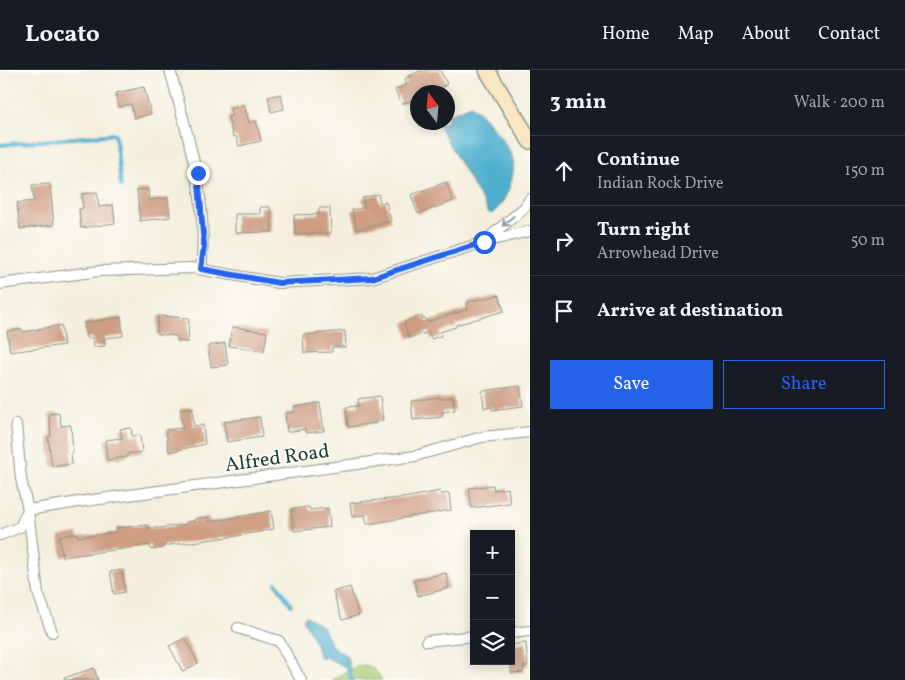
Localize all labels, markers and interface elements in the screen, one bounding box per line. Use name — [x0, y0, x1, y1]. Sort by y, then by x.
text: Locato — [25, 18, 100, 52]
text: Home — [602, 22, 650, 47]
text: Map — [678, 22, 714, 47]
text: About — [742, 22, 790, 47]
text: Contact — [818, 22, 880, 47]
north arrow — [410, 85, 455, 130]
text: 3 min — [550, 88, 606, 117]
text: Walk · 200 m — [794, 92, 885, 114]
text: Continue — [597, 147, 680, 173]
icon: ahead — [550, 157, 578, 185]
text: 150 m — [844, 160, 885, 182]
route end — [187, 162, 210, 185]
text: Indian Rock Drive — [597, 173, 724, 195]
one-way arrow — [501, 216, 514, 227]
text: Turn right — [597, 217, 690, 243]
icon: right — [550, 227, 578, 255]
text: 50 m — [851, 230, 885, 252]
route start — [473, 231, 496, 254]
text: Arrowhead Drive — [597, 243, 719, 265]
icon: arrive — [550, 297, 578, 325]
text: Arrive at destination — [597, 298, 783, 324]
button: Save — [550, 360, 713, 409]
button: Share — [723, 360, 885, 409]
street label: Alfred Road — [223, 438, 331, 480]
map controls — [470, 530, 515, 665]
button: + — [470, 530, 515, 575]
button: − — [470, 575, 515, 620]
button: layers — [470, 620, 515, 665]

